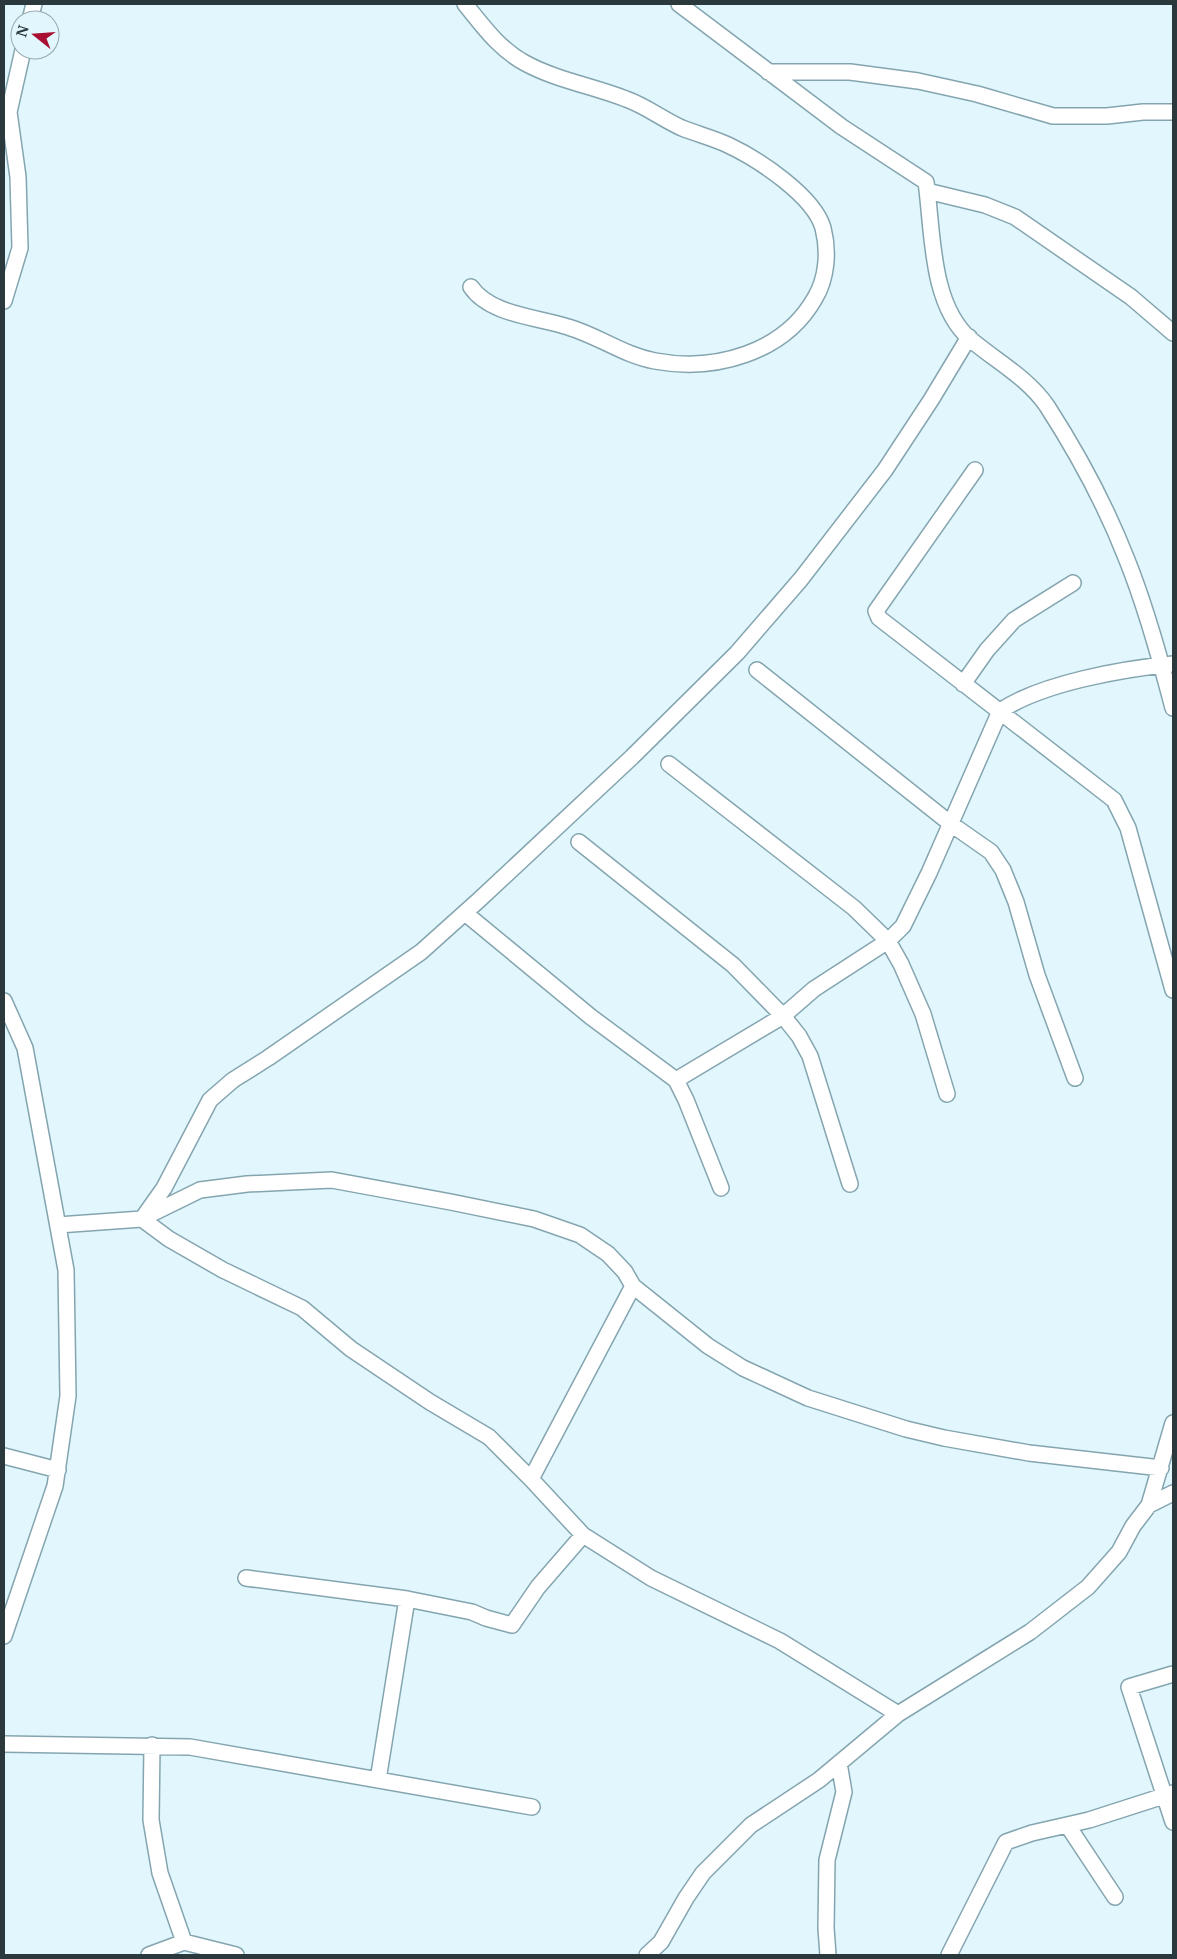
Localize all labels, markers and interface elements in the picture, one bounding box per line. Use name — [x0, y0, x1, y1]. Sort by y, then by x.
north arrow — [10, 10, 60, 60]
text: N — [12, 23, 33, 39]

